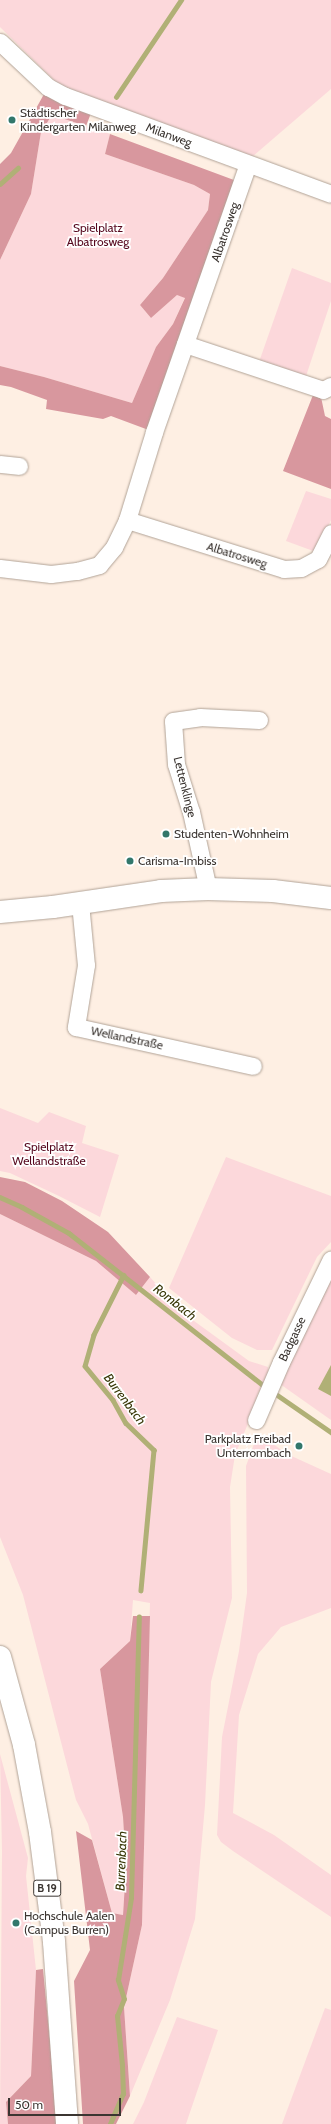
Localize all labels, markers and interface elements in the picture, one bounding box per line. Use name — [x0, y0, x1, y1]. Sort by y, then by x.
place label: Städtischer Kindergarten Milanweg — [20, 106, 136, 134]
marker: Städtischer Kindergarten Milanweg — [7, 115, 17, 125]
street label: Milanweg — [144, 120, 194, 150]
street label: Albatrosweg — [208, 200, 242, 264]
park label: Spielplatz Albatrosweg — [67, 221, 129, 249]
street label: Albatrosweg — [205, 539, 269, 571]
street label: Lettenklinge — [170, 755, 200, 819]
place label: Studenten-Wohnheim — [174, 827, 289, 841]
marker: Studenten-Wohnheim — [161, 829, 171, 839]
place label: Carisma-Imbiss — [138, 854, 216, 868]
marker: Carisma-Imbiss — [125, 856, 135, 866]
street label: Wellandstraße — [90, 1023, 164, 1053]
park label: Spielplatz Wellandstraße — [12, 1140, 86, 1168]
water label: Rombach — [151, 1280, 199, 1324]
street label: Badgasse — [275, 1314, 309, 1364]
water label: Burrenbach — [101, 1370, 149, 1428]
place label: Parkplatz Freibad Unterrombach — [205, 1432, 291, 1460]
marker: Parkplatz Freibad Unterrombach — [294, 1441, 304, 1451]
water label: Burrenbach — [112, 1831, 130, 1891]
road number: B 19 — [33, 1879, 61, 1897]
place label: Hochschule Aalen (Campus Burren) — [24, 1909, 114, 1937]
marker: Hochschule Aalen (Campus Burren) — [11, 1918, 21, 1928]
scale bar — [10, 2090, 123, 2116]
text: 50 m — [15, 2097, 43, 2112]

